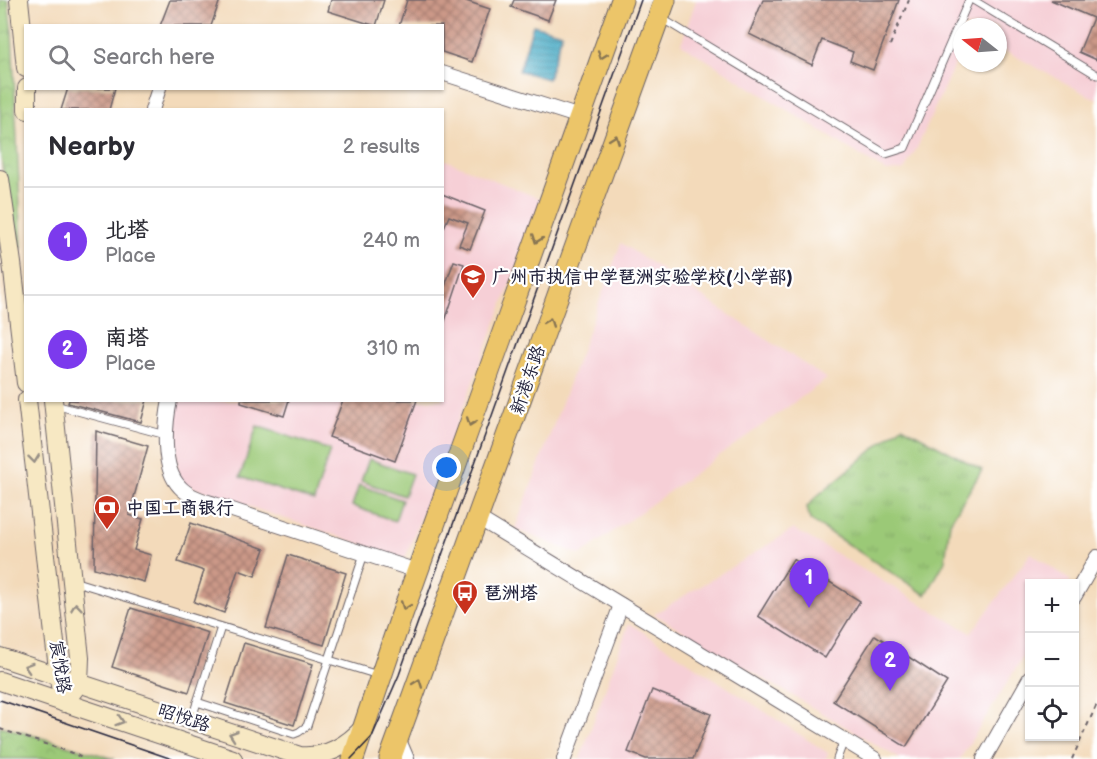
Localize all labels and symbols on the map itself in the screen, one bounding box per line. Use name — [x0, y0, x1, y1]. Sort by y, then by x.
north arrow — [953, 18, 1007, 72]
one-way arrow — [597, 49, 610, 60]
one-way arrow — [608, 134, 621, 145]
one-way arrow — [531, 233, 544, 244]
school or university icon: 广州市执信中学琶洲实验学校(小学部) — [458, 262, 488, 300]
place label: 广州市执信中学琶洲实验学校(小学部) — [492, 267, 793, 288]
one-way arrow — [541, 317, 554, 328]
street label: 新港东路 — [506, 343, 550, 417]
one-way arrow — [465, 416, 478, 427]
your location — [432, 453, 461, 482]
one-way arrow — [27, 454, 40, 463]
bank icon: 中国工商银行 — [92, 493, 122, 531]
place label: 中国工商银行 — [126, 498, 234, 519]
pin: 1 — [790, 558, 828, 608]
bus stop icon: 琶洲塔 — [450, 578, 480, 616]
place label: 琶洲塔 — [484, 583, 538, 604]
one-way arrow — [400, 600, 412, 611]
one-way arrow — [70, 603, 83, 612]
street label: 宸悦路 — [45, 639, 75, 695]
pin: 2 — [870, 642, 910, 691]
one-way arrow — [23, 661, 34, 674]
one-way arrow — [410, 678, 423, 689]
street label: 昭悦路 — [155, 700, 213, 736]
one-way arrow — [114, 714, 125, 727]
one-way arrow — [228, 729, 239, 742]

